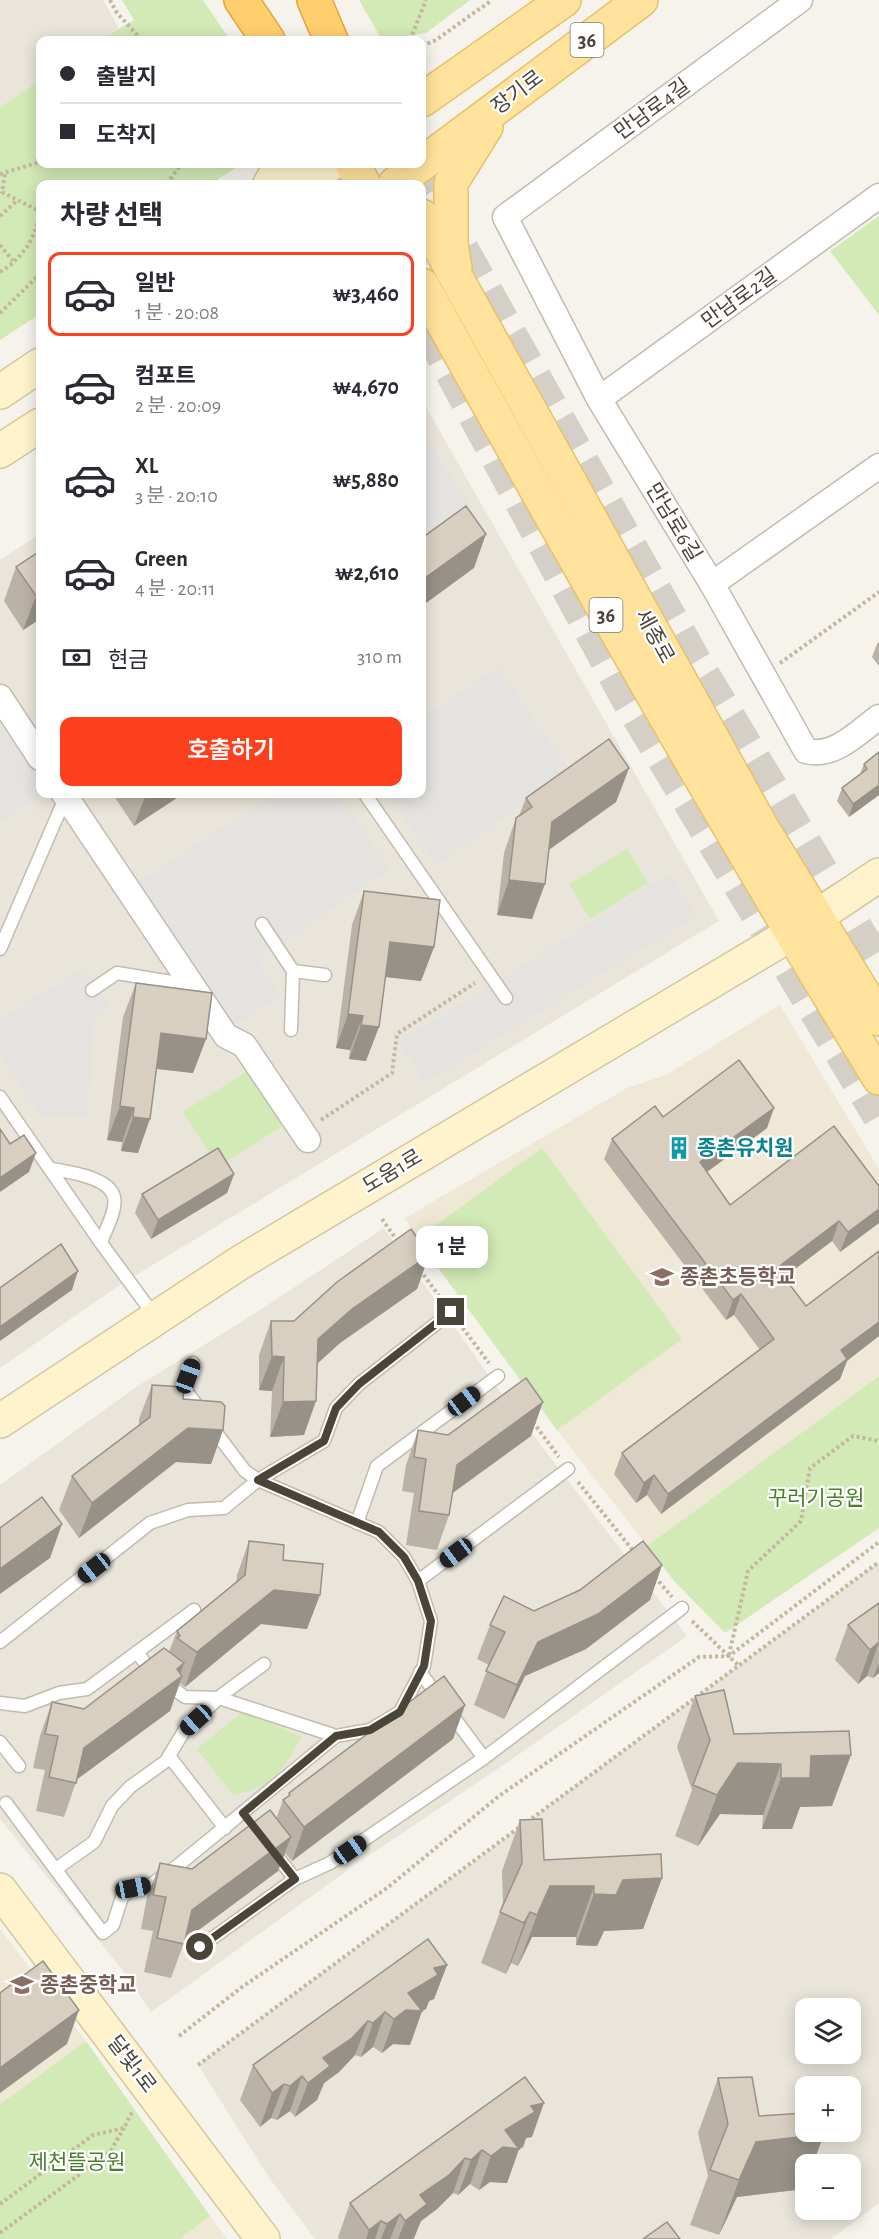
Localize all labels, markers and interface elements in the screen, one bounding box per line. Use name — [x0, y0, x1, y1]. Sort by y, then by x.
road number: 36 — [570, 23, 604, 57]
text: 출발지 — [96, 66, 157, 88]
street label: 장기로 — [487, 66, 547, 118]
street label: 만남로4길 — [610, 74, 694, 144]
text: 도착지 — [96, 124, 157, 146]
text: 차량 선택 — [60, 202, 163, 229]
street label: 만남로2길 — [697, 264, 781, 332]
icon: car — [63, 267, 117, 321]
text: 일반 — [135, 272, 175, 294]
text: ₩3,460 — [332, 283, 399, 305]
text: 1 분 · 20:08 — [135, 303, 219, 323]
icon: car — [63, 360, 117, 414]
text: 컴포트 — [135, 365, 196, 387]
text: ₩4,670 — [332, 376, 399, 398]
text: 2 분 · 20:09 — [135, 396, 221, 416]
icon: car — [63, 453, 117, 507]
text: XL — [135, 455, 158, 477]
text: ₩5,880 — [332, 469, 399, 491]
street label: 만남로6길 — [642, 479, 706, 565]
text: 3 분 · 20:10 — [135, 486, 218, 506]
icon: car — [63, 546, 117, 600]
text: Green — [135, 548, 188, 570]
text: ₩2,610 — [335, 562, 399, 584]
text: 4 분 · 20:11 — [135, 579, 216, 599]
road number: 36 — [590, 598, 622, 632]
street label: 세종로 — [631, 606, 678, 667]
icon: cash — [60, 641, 93, 674]
text: 310 m — [357, 647, 402, 667]
text: 현금 — [108, 649, 148, 671]
button: 호출하기 — [60, 717, 402, 786]
building icon: 종촌유치원 — [666, 1135, 692, 1161]
place label: 종촌유치원 — [697, 1137, 794, 1159]
street label: 도움1로 — [358, 1145, 426, 1197]
callout: 1 분 — [415, 1225, 487, 1267]
text: 1 분 — [438, 1237, 466, 1257]
school or university icon: 종촌초등학교 — [649, 1264, 675, 1290]
place label: 종촌초등학교 — [680, 1266, 796, 1288]
route end — [437, 1298, 464, 1325]
car — [173, 1356, 203, 1396]
car — [444, 1383, 484, 1419]
park label: 꾸러기공원 — [768, 1487, 864, 1509]
car — [436, 1535, 476, 1571]
car — [74, 1550, 114, 1586]
car — [177, 1701, 215, 1739]
car — [330, 1832, 370, 1868]
car — [114, 1876, 152, 1900]
route start — [186, 1933, 213, 1960]
school or university icon: 종촌중학교 — [9, 1972, 35, 1998]
place label: 종촌중학교 — [40, 1974, 137, 1996]
map controls — [795, 1998, 861, 2220]
button: layers — [795, 1998, 861, 2064]
street label: 달빛1로 — [104, 2031, 160, 2097]
button: + — [795, 2076, 861, 2142]
park label: 제천뜰공원 — [29, 2151, 125, 2173]
button: − — [795, 2154, 861, 2220]

